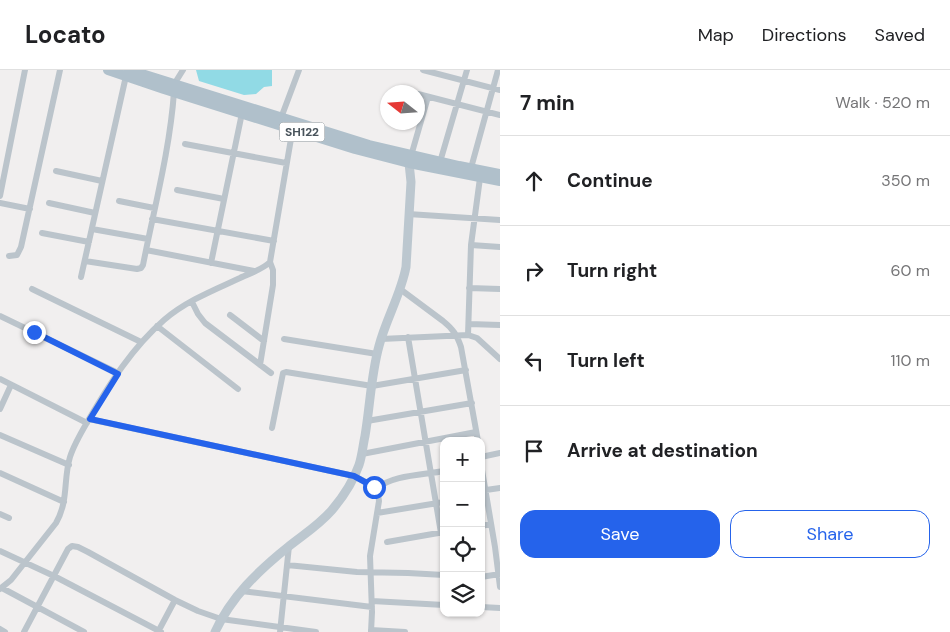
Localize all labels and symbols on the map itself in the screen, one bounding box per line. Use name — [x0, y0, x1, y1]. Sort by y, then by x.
north arrow — [380, 85, 425, 130]
road number: SH122 — [280, 122, 324, 142]
route end — [23, 321, 46, 344]
route start — [363, 476, 386, 499]

